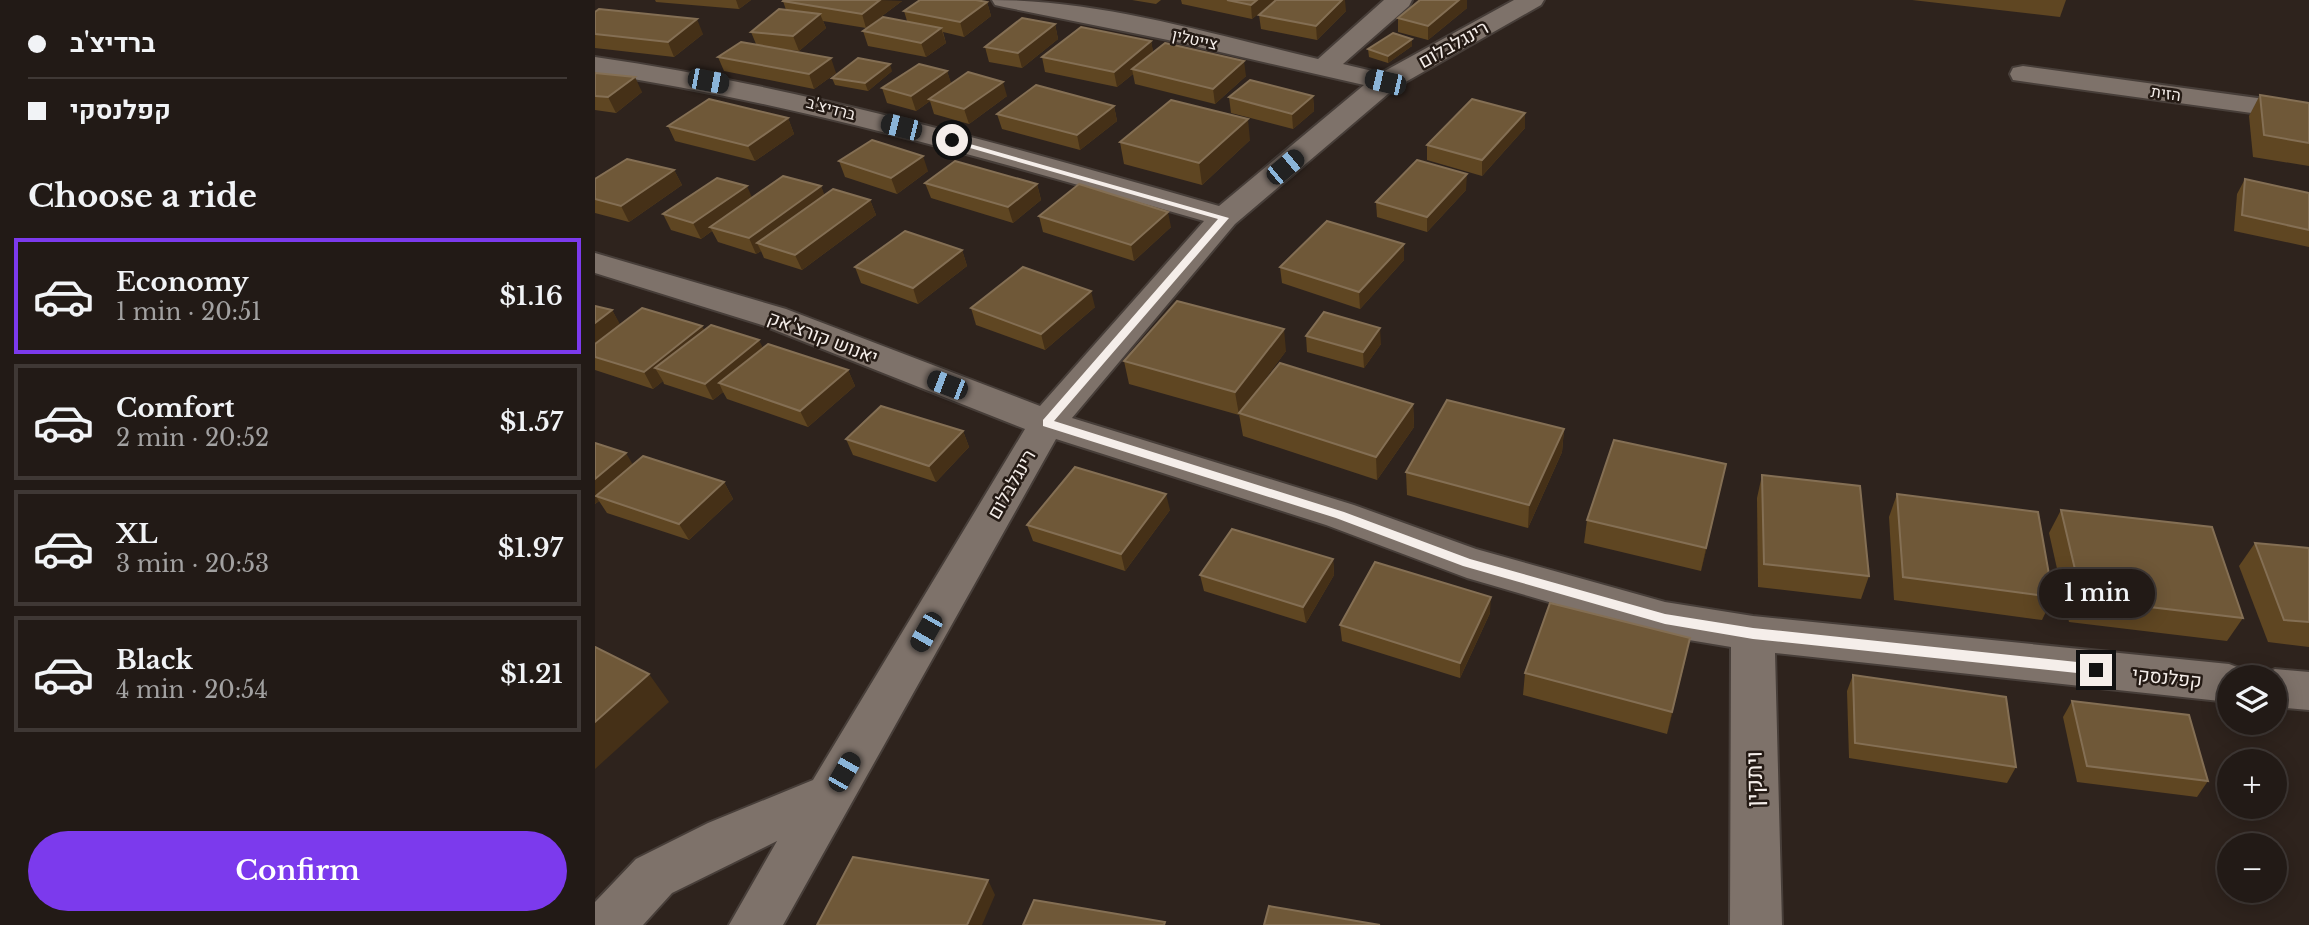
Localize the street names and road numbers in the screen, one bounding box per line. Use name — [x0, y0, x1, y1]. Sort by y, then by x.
street label: רינגלבלום — [1414, 16, 1492, 73]
street label: צייטלין — [1170, 24, 1220, 54]
street label: הזית — [2150, 81, 2182, 105]
street label: ברדיצ'ב — [804, 92, 858, 124]
street label: יאנוש קורצ'אק — [764, 306, 881, 369]
street label: רינגלבלום — [982, 445, 1041, 523]
street label: קפלנסקי — [2131, 662, 2203, 693]
street label: ויתקין — [1740, 751, 1768, 807]

